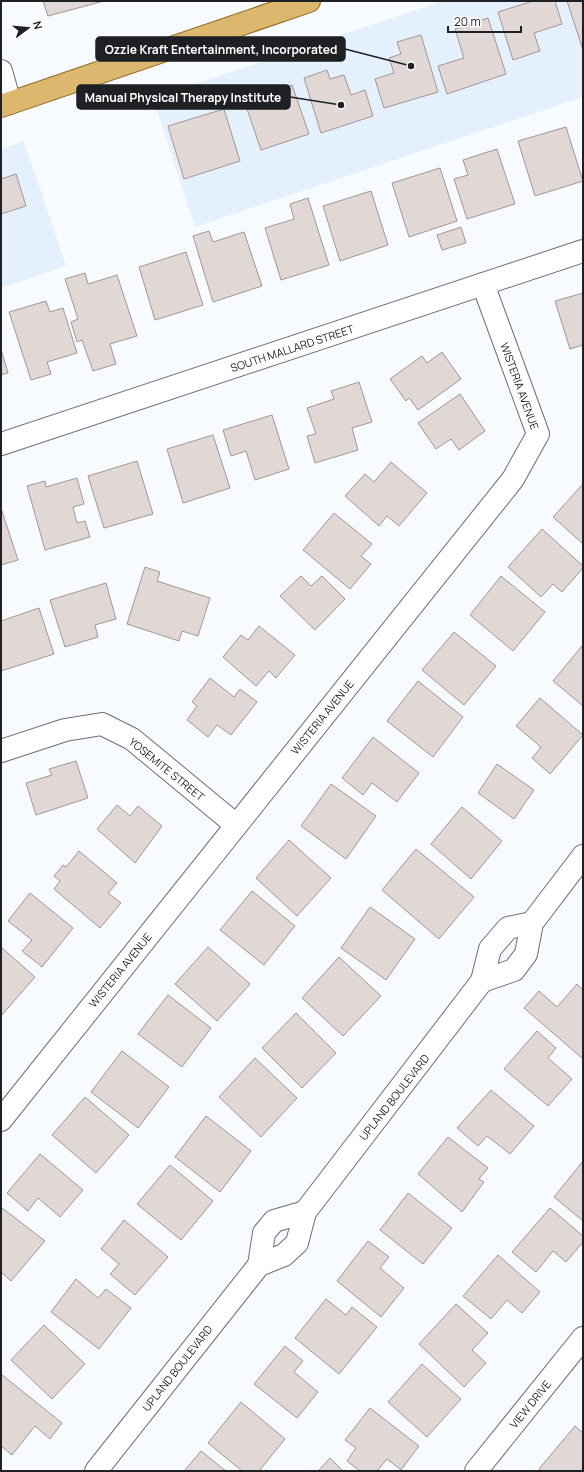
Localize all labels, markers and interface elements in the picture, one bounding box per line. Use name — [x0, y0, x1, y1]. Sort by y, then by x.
north arrow — [8, 8, 48, 48]
scale bar — [448, 8, 521, 34]
text: 20 m — [454, 13, 481, 30]
text: N — [30, 19, 46, 31]
callout: Ozzie Kraft Entertainment, Incorporated — [96, 37, 345, 61]
text: Ozzie Kraft Entertainment, Incorporated — [105, 41, 337, 58]
callout: Manual Physical Therapy Institute — [77, 85, 290, 109]
text: Manual Physical Therapy Institute — [85, 89, 281, 106]
street label: SOUTH MALLARD STREET — [228, 321, 356, 375]
street label: WISTERIA AVENUE — [497, 340, 543, 432]
street label: WISTERIA AVENUE — [287, 677, 357, 757]
street label: YOSEMITE STREET — [126, 734, 208, 804]
street label: WISTERIA AVENUE — [85, 930, 155, 1010]
street label: UPLAND BOULEVARD — [356, 1051, 432, 1143]
street label: UPLAND BOULEVARD — [139, 1322, 215, 1414]
street label: VIEW DRIVE — [506, 1377, 554, 1431]

